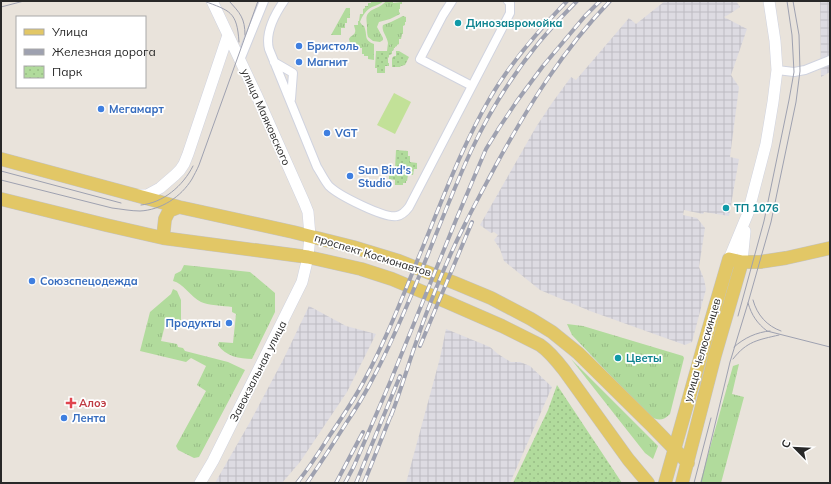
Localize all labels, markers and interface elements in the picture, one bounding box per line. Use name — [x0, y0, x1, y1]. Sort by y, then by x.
legend — [16, 16, 146, 88]
place label: Динозавромойка — [466, 16, 562, 30]
marker: Динозавромойка — [453, 18, 463, 28]
text: Улица — [51, 24, 88, 39]
place label: Бристоль — [307, 39, 359, 53]
marker: Бристоль — [294, 41, 304, 51]
text: Железная дорога — [52, 44, 156, 59]
place label: Магнит — [307, 55, 348, 69]
marker: Магнит — [294, 57, 304, 67]
text: Парк — [52, 64, 83, 79]
street label: улица Маяковского — [238, 66, 294, 168]
place label: Мегамарт — [109, 102, 164, 116]
marker: Мегамарт — [96, 104, 106, 114]
place label: VGT — [334, 126, 358, 140]
marker: VGT — [322, 128, 332, 138]
place label: Sun Bird's Studio — [358, 163, 411, 190]
marker: Sun Bird's Studio — [345, 171, 355, 181]
place label: ТП 1076 — [734, 201, 779, 215]
marker: ТП 1076 — [721, 203, 731, 213]
street label: проспект Космонавтов — [313, 231, 433, 279]
place label: Союзспецодежда — [40, 274, 138, 288]
marker: Союзспецодежда — [27, 276, 37, 286]
street label: улица Челюскинцев — [680, 297, 724, 403]
place label: Продукты — [166, 316, 221, 330]
marker: Продукты — [224, 318, 234, 328]
street label: Завокзальная улица — [226, 318, 290, 424]
place label: Цветы — [626, 351, 662, 365]
marker: Цветы — [613, 353, 623, 363]
place label: Алоэ — [79, 396, 107, 410]
marker: Алоэ — [66, 398, 76, 408]
place label: Лента — [72, 411, 106, 425]
marker: Лента — [59, 413, 69, 423]
north arrow — [775, 428, 815, 468]
text: С — [778, 437, 794, 450]

